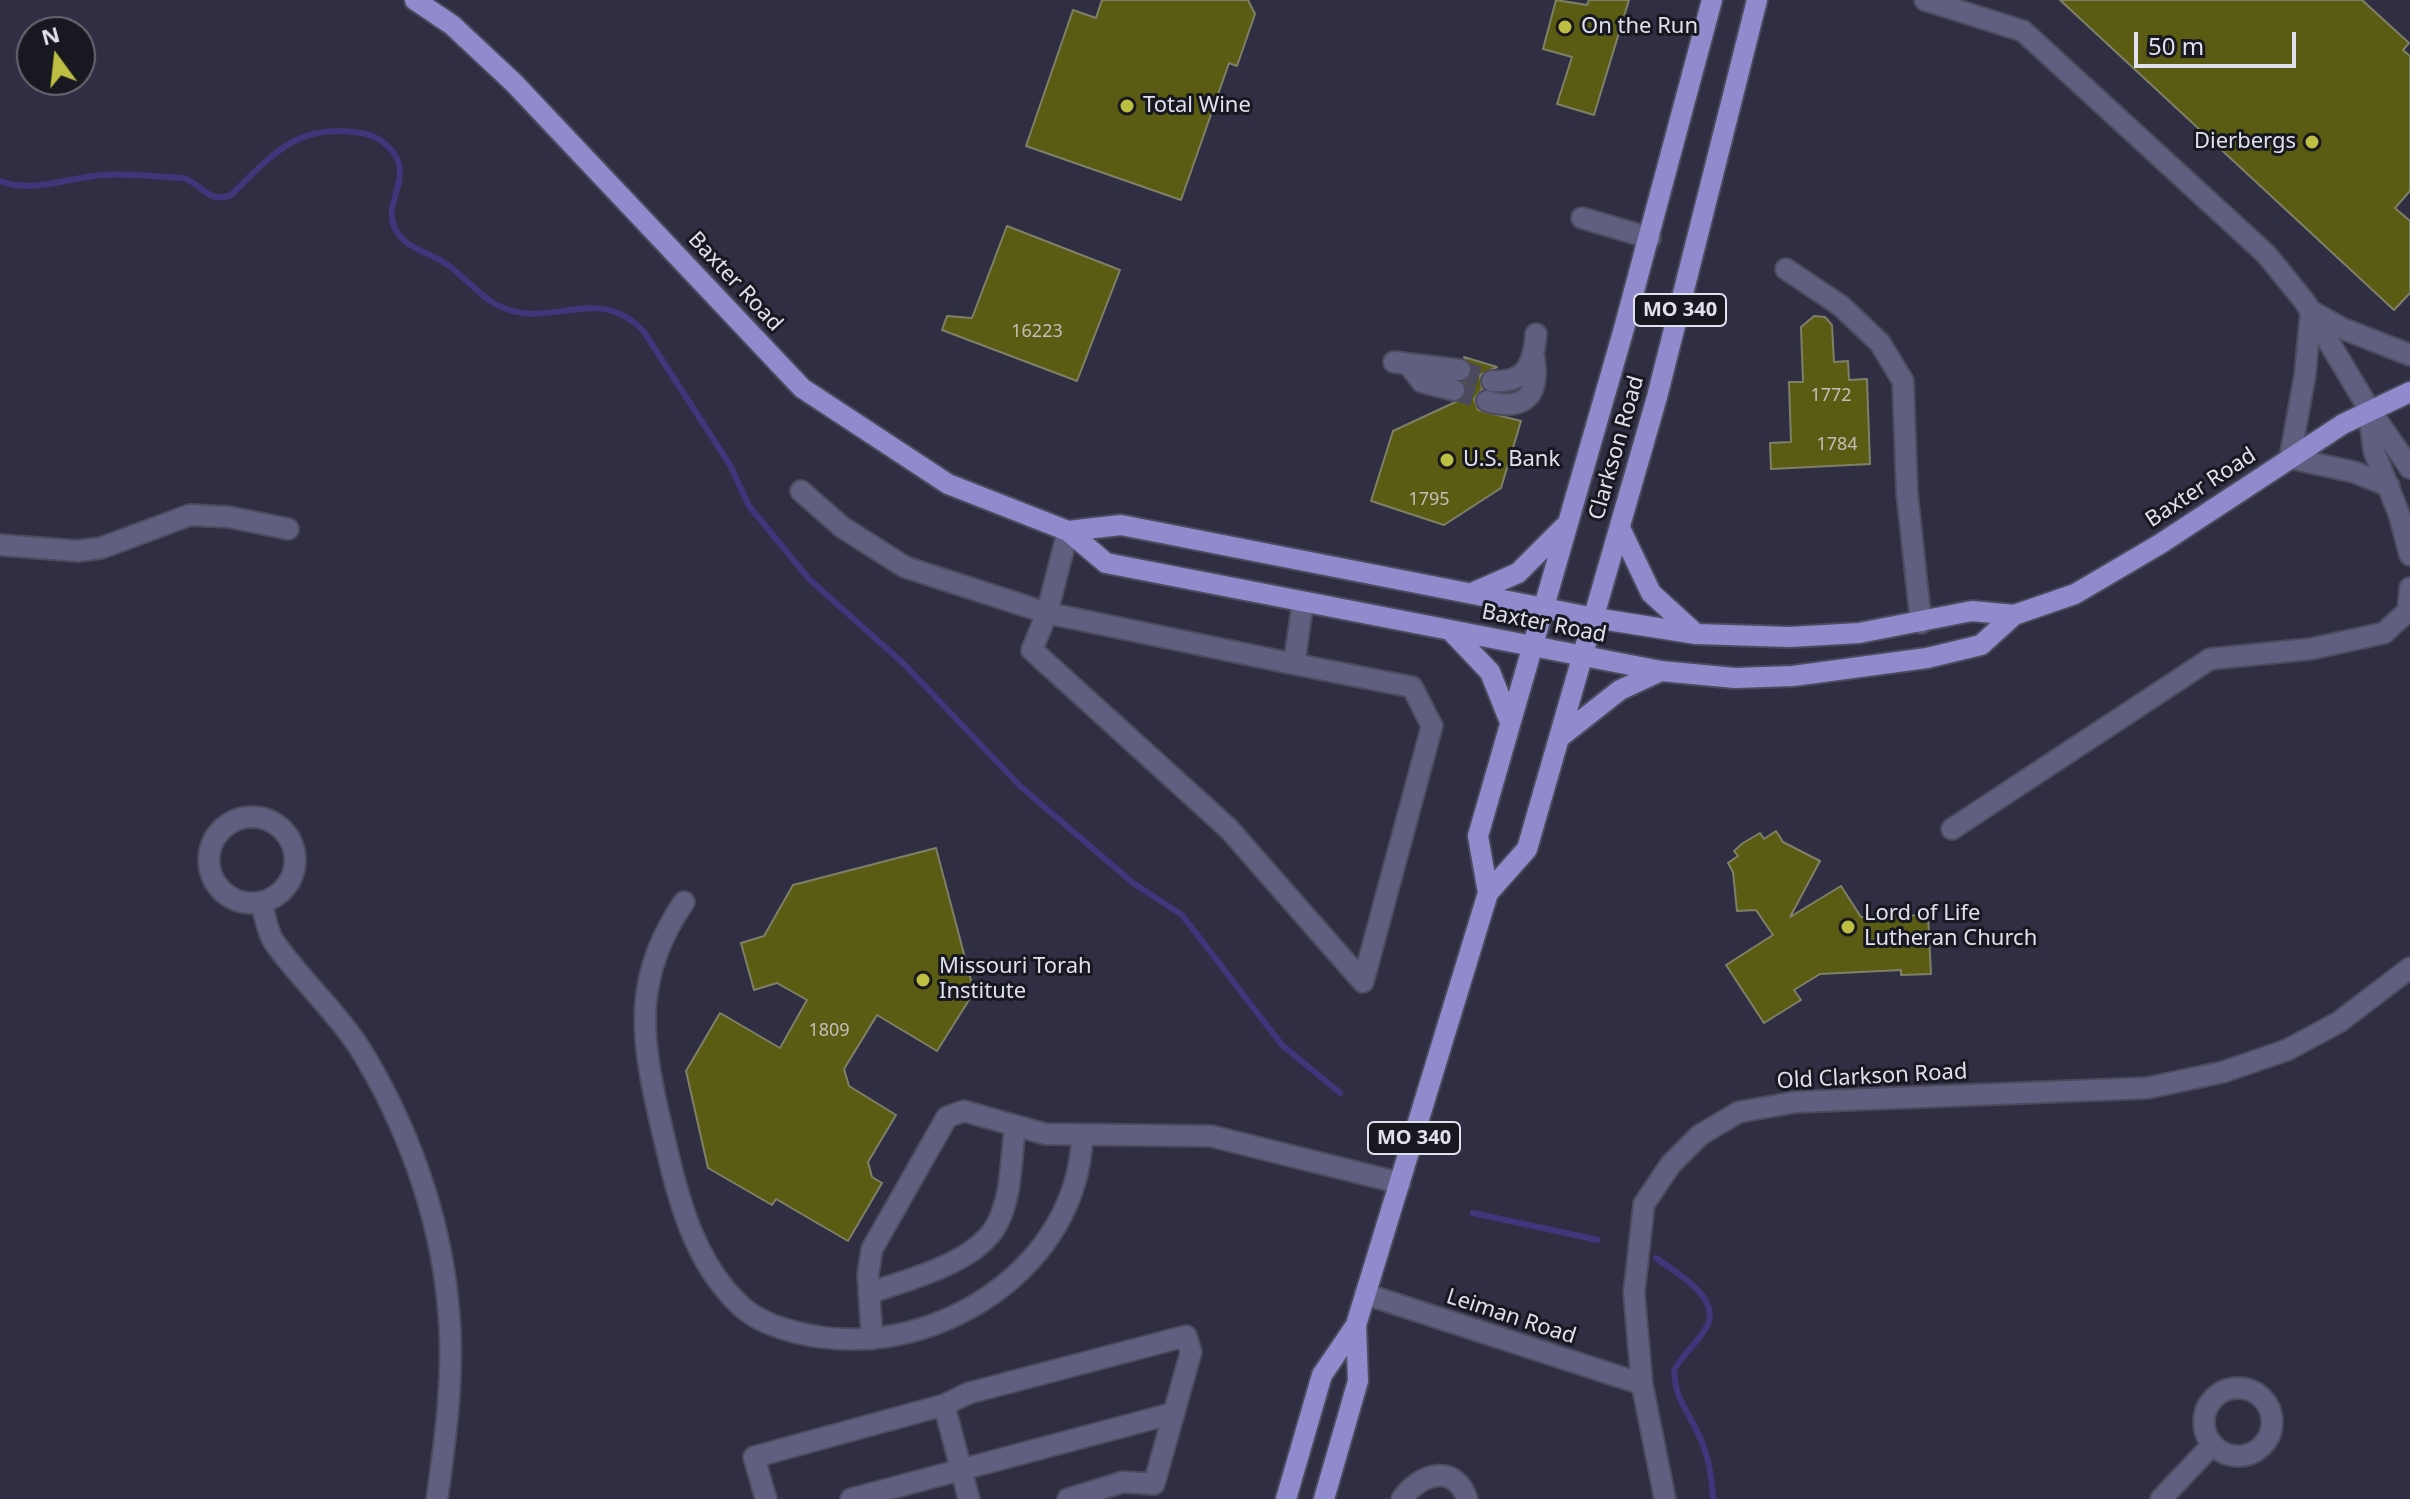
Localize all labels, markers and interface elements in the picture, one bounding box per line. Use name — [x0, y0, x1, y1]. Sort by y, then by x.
place label: On the Run — [1581, 14, 1698, 40]
north arrow — [16, 16, 96, 96]
scale bar — [2138, 16, 2300, 66]
text: N — [38, 18, 63, 52]
marker: On the Run — [1556, 18, 1574, 36]
text: 50 m — [2148, 29, 2204, 62]
place label: Total Wine — [1143, 93, 1251, 119]
marker: Total Wine — [1118, 97, 1136, 115]
place label: Dierbergs — [2194, 129, 2296, 155]
marker: Dierbergs — [2303, 133, 2321, 151]
street label: Baxter Road — [682, 227, 788, 337]
road number: MO 340 — [1634, 294, 1726, 326]
house number: 16223 — [1011, 321, 1063, 343]
street label: Clarkson Road — [1584, 373, 1650, 523]
house number: 1772 — [1810, 385, 1852, 407]
house number: 1784 — [1816, 434, 1858, 456]
street label: Baxter Road — [2141, 443, 2261, 533]
place label: U.S. Bank — [1463, 447, 1560, 473]
marker: U.S. Bank — [1438, 451, 1456, 469]
house number: 1795 — [1408, 489, 1450, 511]
street label: Baxter Road — [1479, 599, 1609, 649]
place label: Lord of Life Lutheran Church — [1864, 901, 2037, 952]
marker: Lord of Life Lutheran Church — [1839, 918, 1857, 936]
place label: Missouri Torah Institute — [939, 954, 1092, 1006]
marker: Missouri Torah Institute — [914, 971, 932, 989]
house number: 1809 — [808, 1020, 850, 1042]
street label: Old Clarkson Road — [1776, 1059, 1968, 1095]
road number: MO 340 — [1368, 1122, 1460, 1154]
street label: Leiman Road — [1443, 1284, 1579, 1350]

